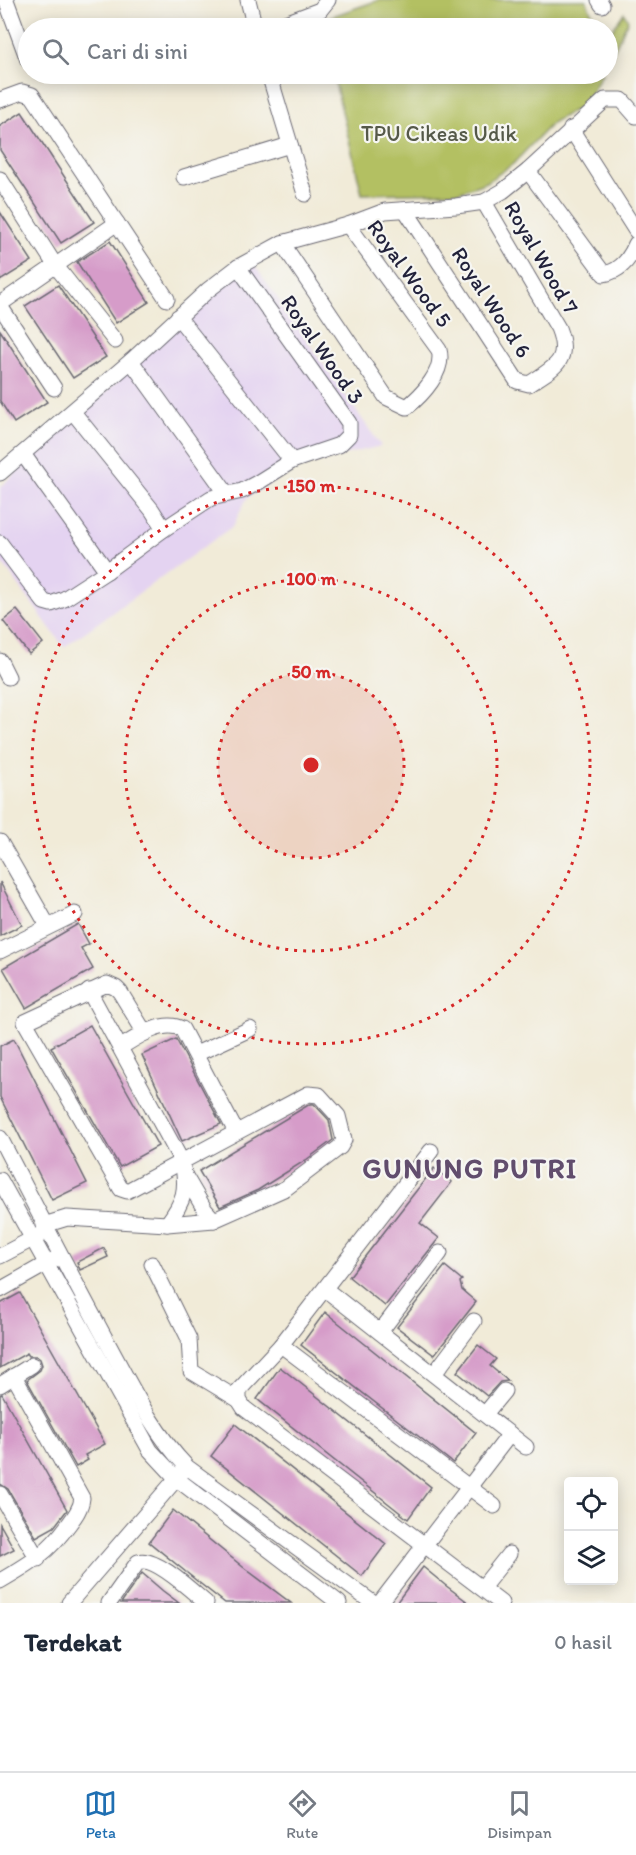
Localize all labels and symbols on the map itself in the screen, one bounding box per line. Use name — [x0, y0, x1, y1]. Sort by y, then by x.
park label: TPU Cikeas Udik — [361, 120, 518, 147]
street label: Royal Wood 7 — [498, 196, 585, 319]
street label: Royal Wood 5 — [362, 214, 458, 332]
street label: Royal Wood 6 — [446, 242, 537, 363]
street label: Royal Wood 3 — [275, 290, 370, 409]
text: 150 m — [287, 475, 336, 497]
text: 100 m — [286, 568, 337, 590]
text: 50 m — [291, 661, 332, 683]
centre of rings — [301, 755, 321, 775]
district label: GUNUNG PUTRI — [362, 1151, 578, 1185]

